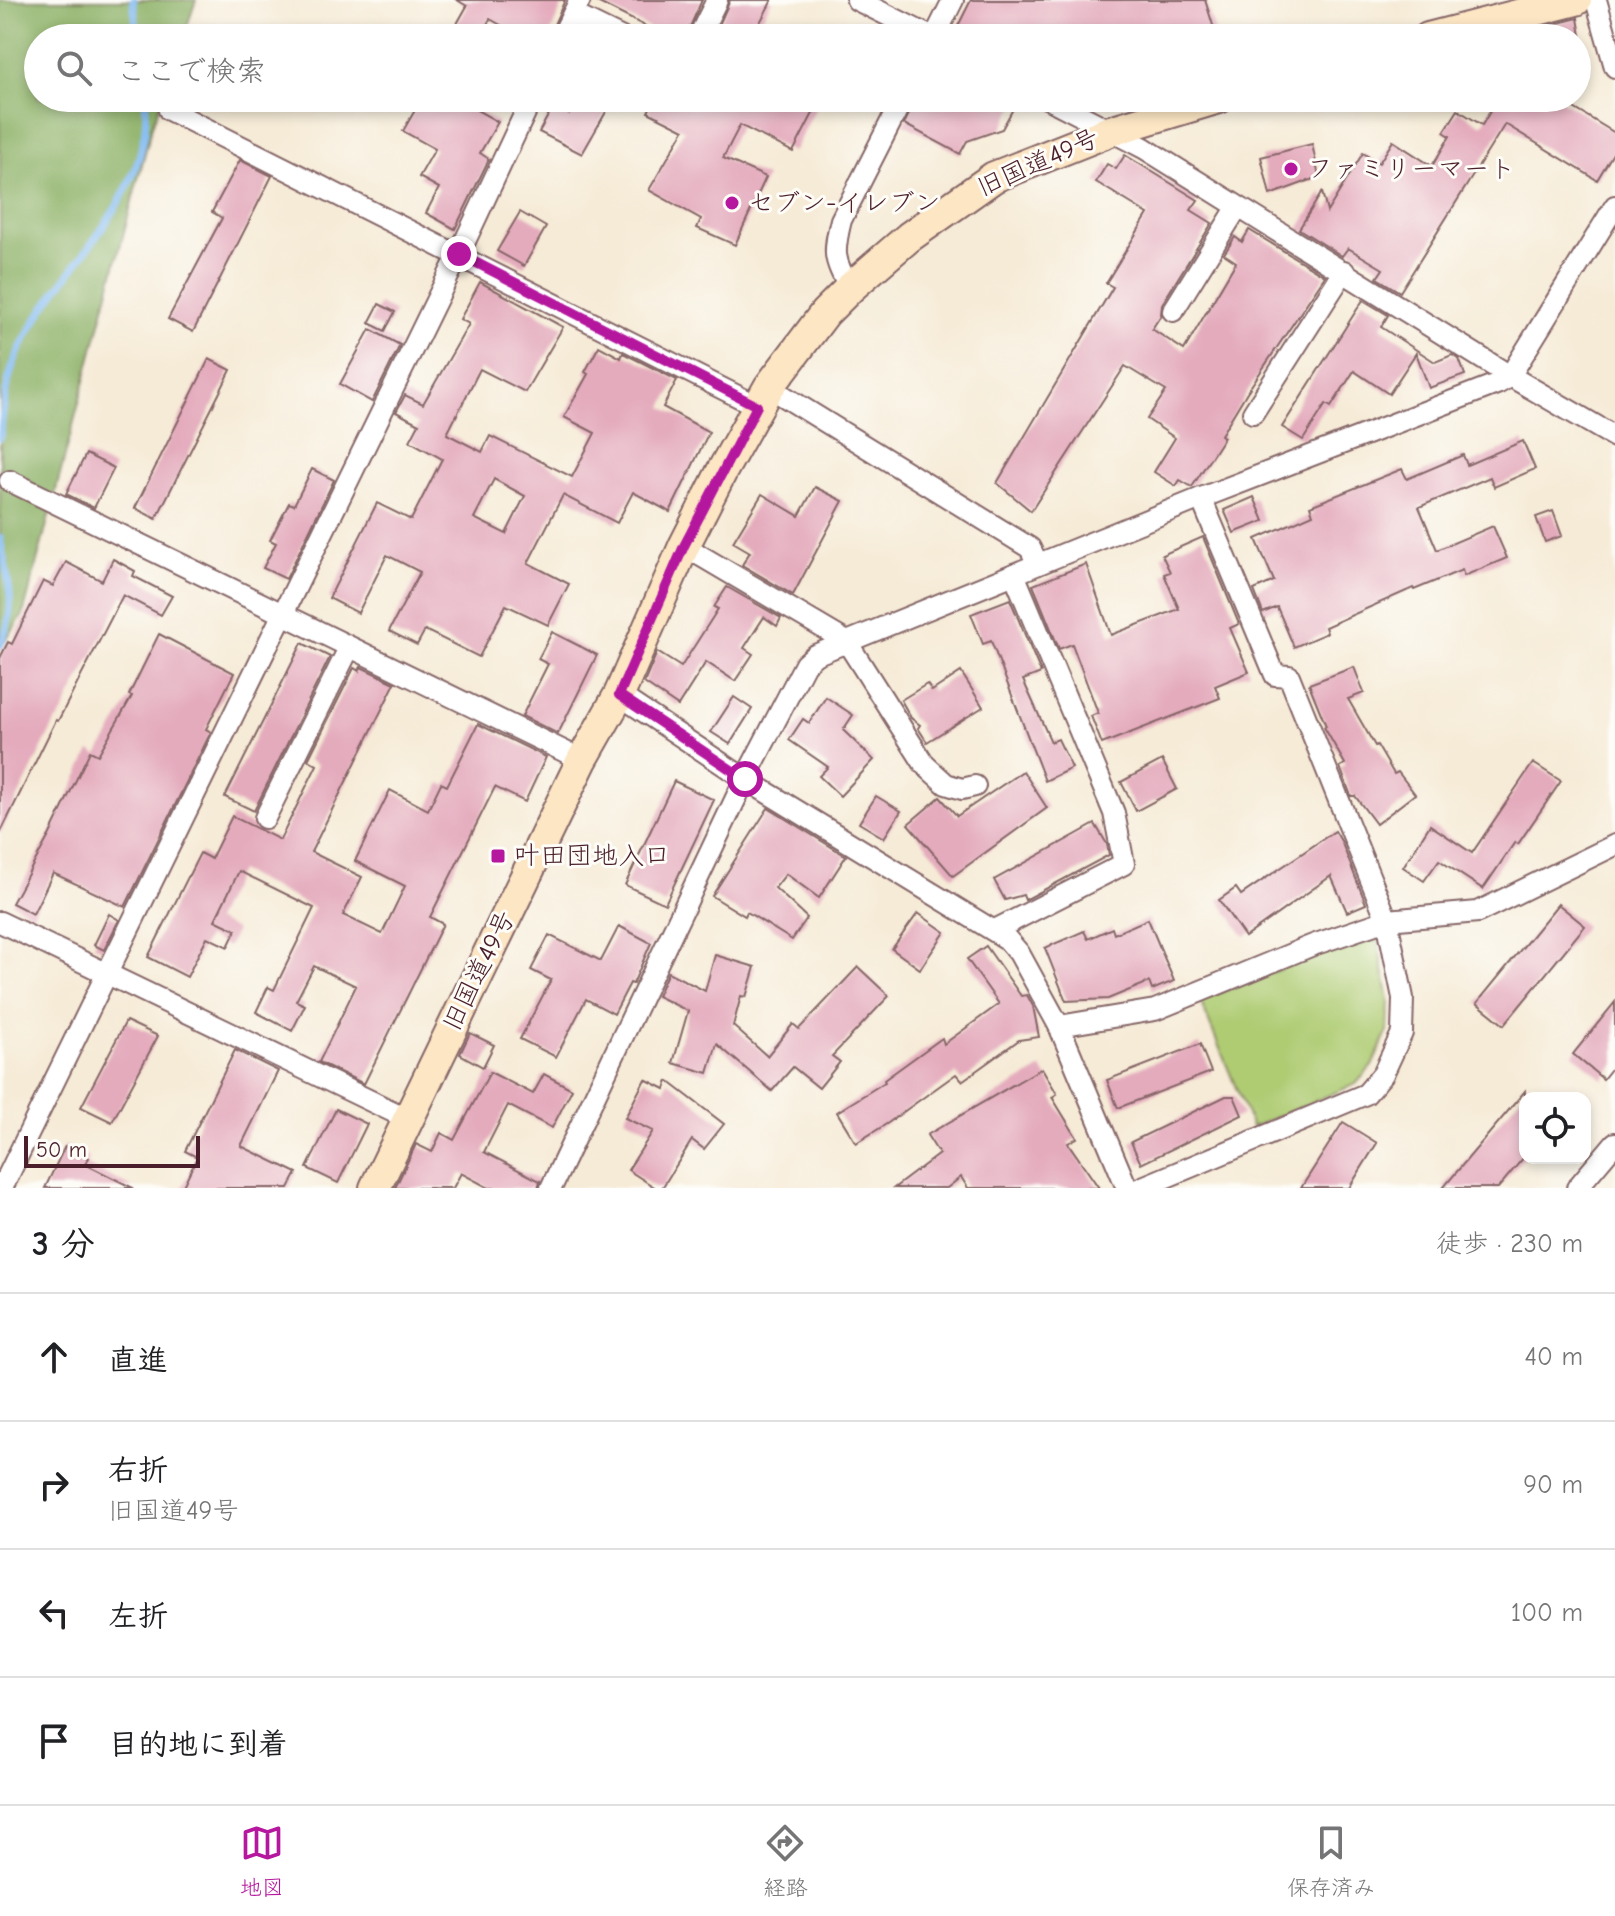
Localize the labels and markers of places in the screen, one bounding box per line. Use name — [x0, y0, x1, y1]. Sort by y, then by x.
place label: ファミリーマート — [1307, 154, 1516, 184]
marker: ファミリーマート — [1282, 160, 1300, 178]
place label: セブン-イレブン — [748, 188, 940, 218]
marker: セブン-イレブン — [723, 194, 741, 212]
place label: 叶田団地入口 — [514, 841, 670, 871]
marker: 叶田団地入口 — [489, 847, 507, 865]

